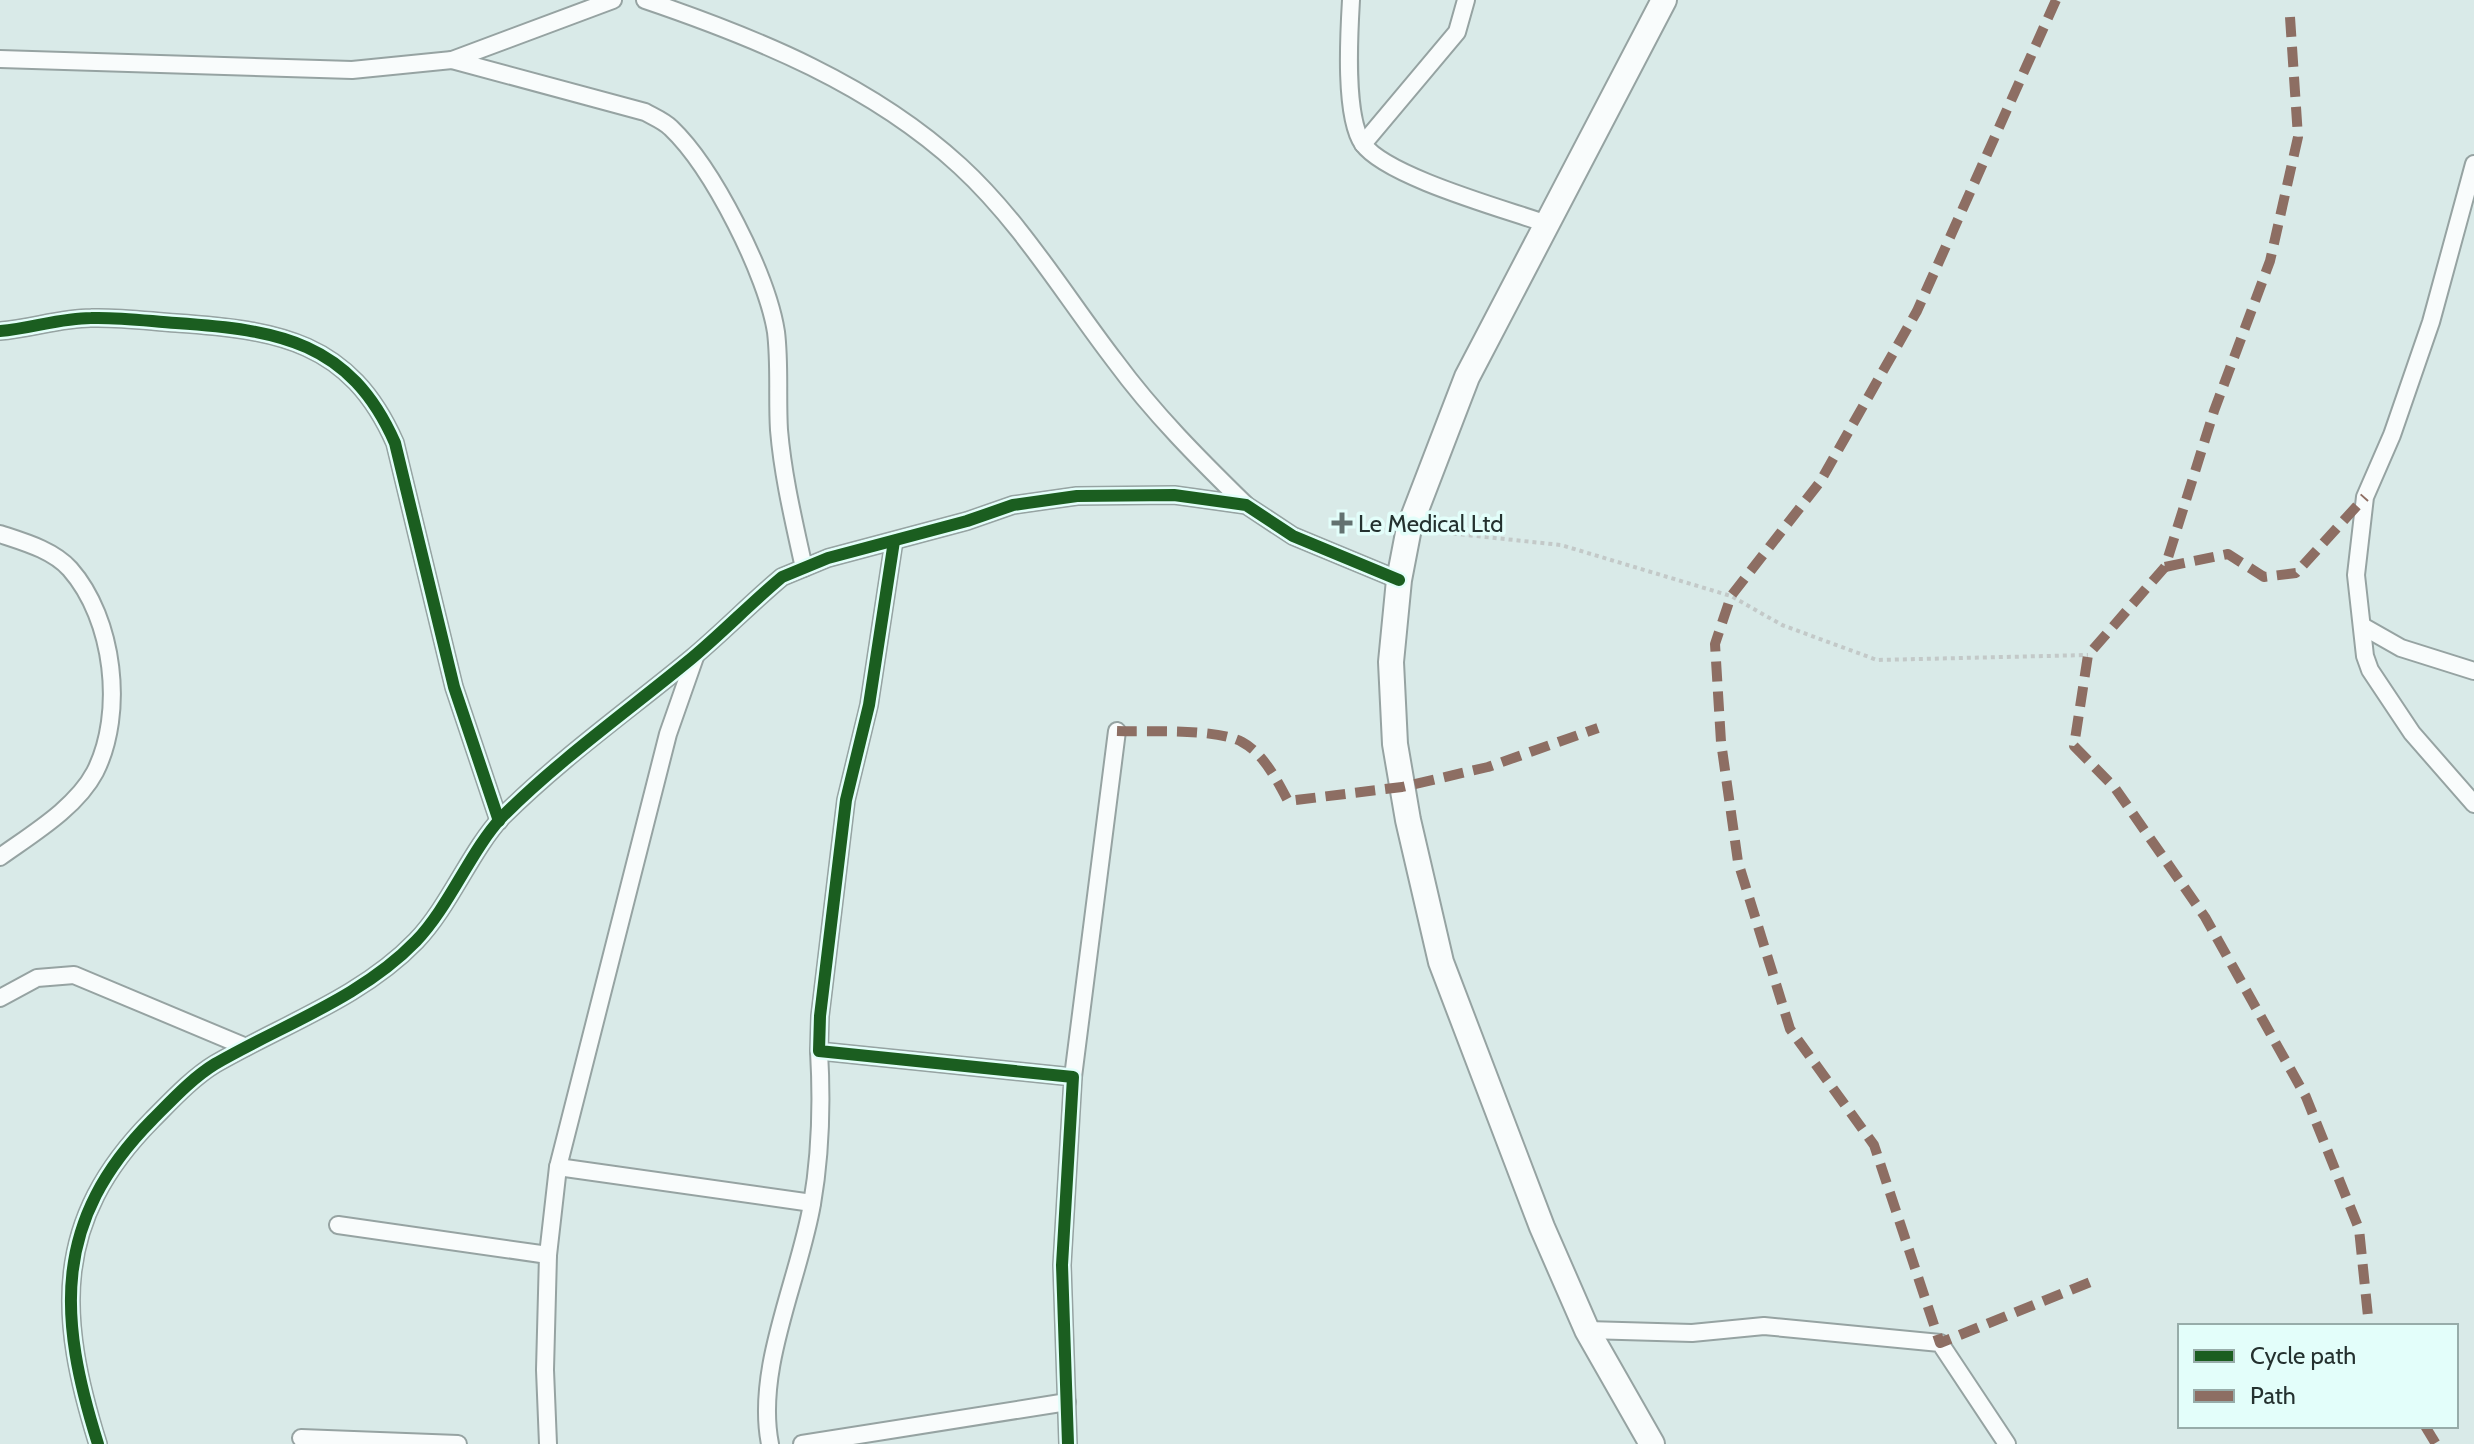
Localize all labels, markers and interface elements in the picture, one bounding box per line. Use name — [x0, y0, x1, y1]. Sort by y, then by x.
place label: Le Medical Ltd — [1358, 509, 1504, 538]
marker: Le Medical Ltd — [1333, 514, 1351, 532]
legend — [2178, 1324, 2458, 1428]
text: Cycle path — [2250, 1341, 2356, 1370]
text: Path — [2250, 1381, 2296, 1410]

